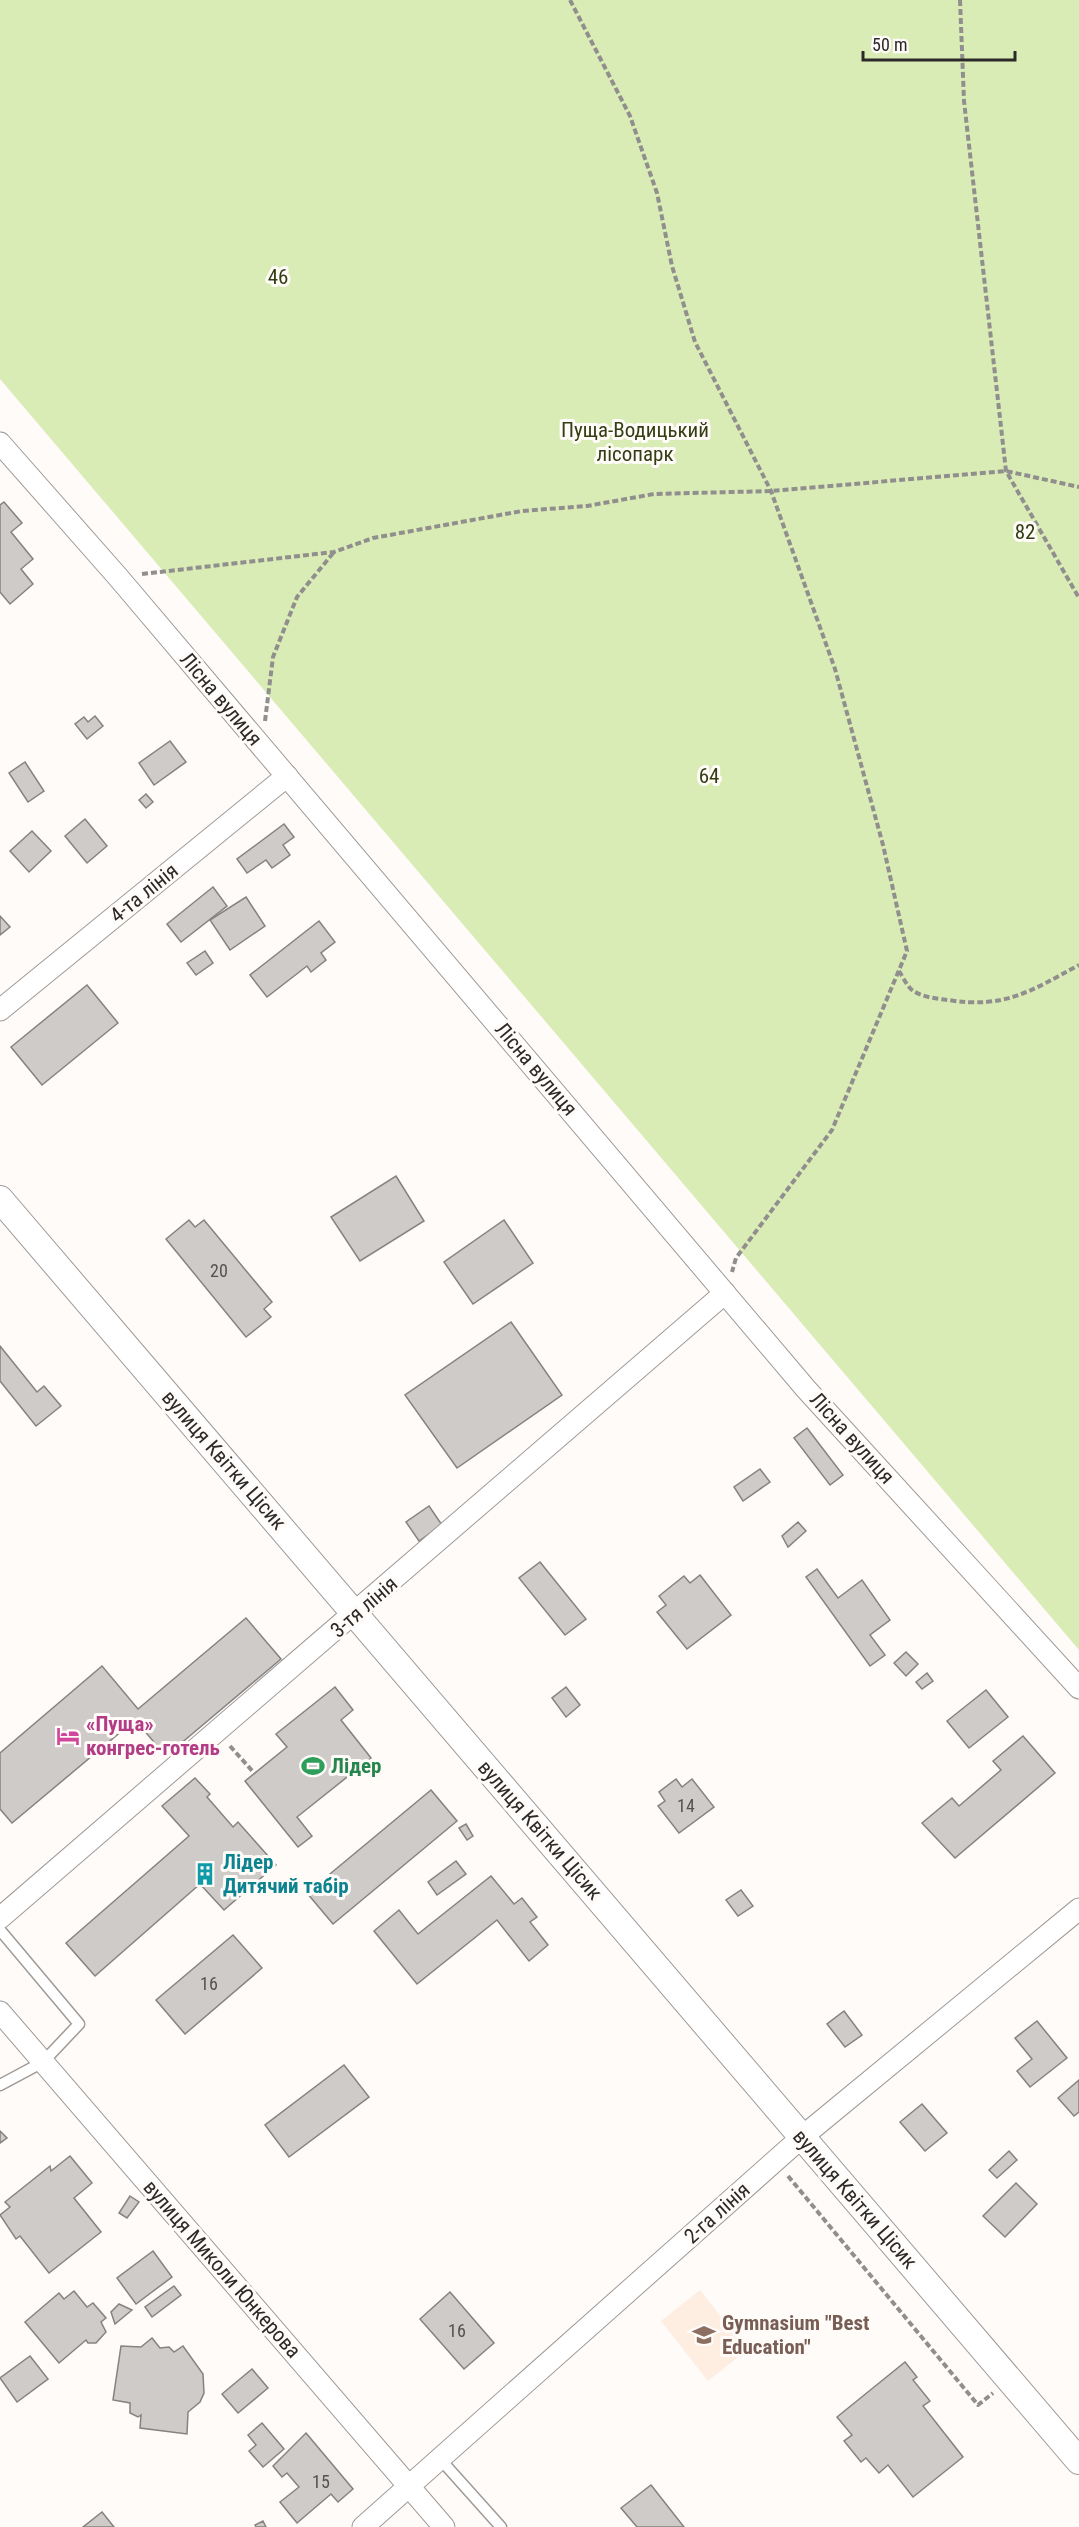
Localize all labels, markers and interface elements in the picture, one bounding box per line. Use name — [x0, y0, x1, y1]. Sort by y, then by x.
scale bar — [863, 24, 1014, 62]
text: 50 m — [872, 34, 907, 55]
park label: 46 — [268, 265, 288, 289]
park label: Пуща-Водицький лісопарк — [561, 418, 709, 466]
park label: 82 — [1015, 520, 1035, 544]
street label: Лісна вулиця — [175, 647, 267, 751]
park label: 64 — [699, 764, 719, 788]
street label: 4-та лінія — [105, 858, 183, 928]
street label: Лісна вулиця — [490, 1017, 582, 1121]
house number: 20 — [210, 1260, 228, 1281]
street label: вулиця Квітки Цісик — [157, 1385, 291, 1535]
street label: Лісна вулиця — [805, 1387, 899, 1489]
street label: 3-тя лінія — [326, 1571, 402, 1643]
place label: «Пуща» конгрес-готель — [86, 1712, 220, 1760]
hotel icon: «Пуща» конгрес-готель — [55, 1723, 81, 1749]
sports icon: Лідер — [300, 1753, 326, 1779]
place label: Лідер — [331, 1754, 382, 1778]
street label: вулиця Квітки Цісик — [473, 1755, 607, 1905]
house number: 14 — [677, 1795, 695, 1816]
place label: Лідер Дитячий табір — [223, 1850, 349, 1898]
building icon: Лідер Дитячий табір — [192, 1861, 218, 1887]
house number: 16 — [200, 1973, 218, 1994]
street label: вулиця Квітки Цісик — [788, 2124, 922, 2274]
street label: вулиця Миколи Юнкерова — [138, 2175, 306, 2363]
street label: 2-га лінія — [679, 2178, 755, 2248]
place label: Gymnasium "Best Education" — [722, 2311, 870, 2359]
house number: 16 — [448, 2320, 466, 2341]
school or university icon: Gymnasium "Best Education" — [691, 2322, 717, 2348]
house number: 15 — [312, 2471, 330, 2492]

